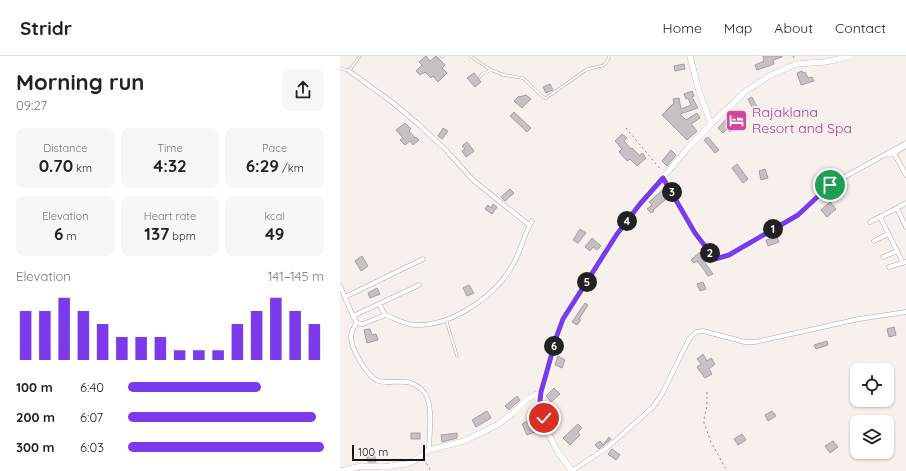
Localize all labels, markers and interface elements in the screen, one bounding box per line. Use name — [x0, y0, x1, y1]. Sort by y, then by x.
text: Stridr — [20, 16, 72, 40]
text: Home — [663, 19, 702, 37]
text: Map — [724, 19, 752, 37]
text: About — [774, 19, 813, 37]
text: Contact — [835, 19, 886, 37]
text: Morning run — [16, 68, 144, 96]
button: share — [282, 69, 324, 111]
text: 09:27 — [16, 97, 47, 113]
place label: Rajaklana Resort and Spa — [752, 103, 852, 137]
hotel icon: Rajaklana Resort and Spa — [723, 107, 749, 133]
text: Distance — [43, 141, 87, 155]
text: Time — [157, 141, 183, 155]
text: Pace — [262, 141, 287, 155]
text: 0.70 — [39, 155, 73, 176]
text: 4:32 — [153, 155, 187, 176]
text: 6:29 — [246, 155, 279, 176]
text: km — [73, 161, 92, 175]
text: /km — [279, 161, 304, 175]
pin — [813, 168, 847, 202]
icon: arrive — [819, 174, 841, 196]
pin: 3 — [662, 182, 682, 202]
text: 3 — [669, 185, 675, 199]
text: Elevation — [42, 209, 89, 223]
text: Heart rate — [144, 209, 196, 223]
text: kcal — [264, 209, 285, 223]
pin: 4 — [617, 211, 637, 231]
text: 4 — [624, 214, 630, 228]
pin: 1 — [763, 219, 783, 239]
text: 1 — [771, 222, 775, 236]
text: 6 — [54, 223, 64, 244]
text: 137 — [144, 223, 169, 244]
text: 49 — [265, 223, 284, 244]
text: m — [64, 229, 77, 243]
text: bpm — [169, 229, 196, 243]
pin: 2 — [700, 243, 720, 263]
text: 2 — [707, 246, 713, 260]
text: Elevation — [16, 268, 71, 284]
text: 141–145 m — [268, 268, 324, 284]
pin: 5 — [577, 272, 597, 292]
text: 5 — [584, 275, 590, 289]
pin: 6 — [544, 336, 564, 356]
text: 6 — [551, 339, 557, 353]
map controls — [850, 363, 894, 459]
button: locate — [850, 363, 894, 407]
text: 100 m — [16, 379, 53, 395]
text: 6:40 — [80, 379, 104, 395]
pin — [527, 401, 561, 435]
icon: check — [533, 407, 555, 429]
text: 200 m — [16, 409, 55, 425]
text: 6:07 — [80, 409, 103, 425]
button: layers — [850, 415, 894, 459]
text: 300 m — [16, 439, 55, 455]
text: 6:03 — [80, 439, 104, 455]
scale bar — [352, 443, 425, 462]
text: 100 m — [358, 445, 388, 459]

